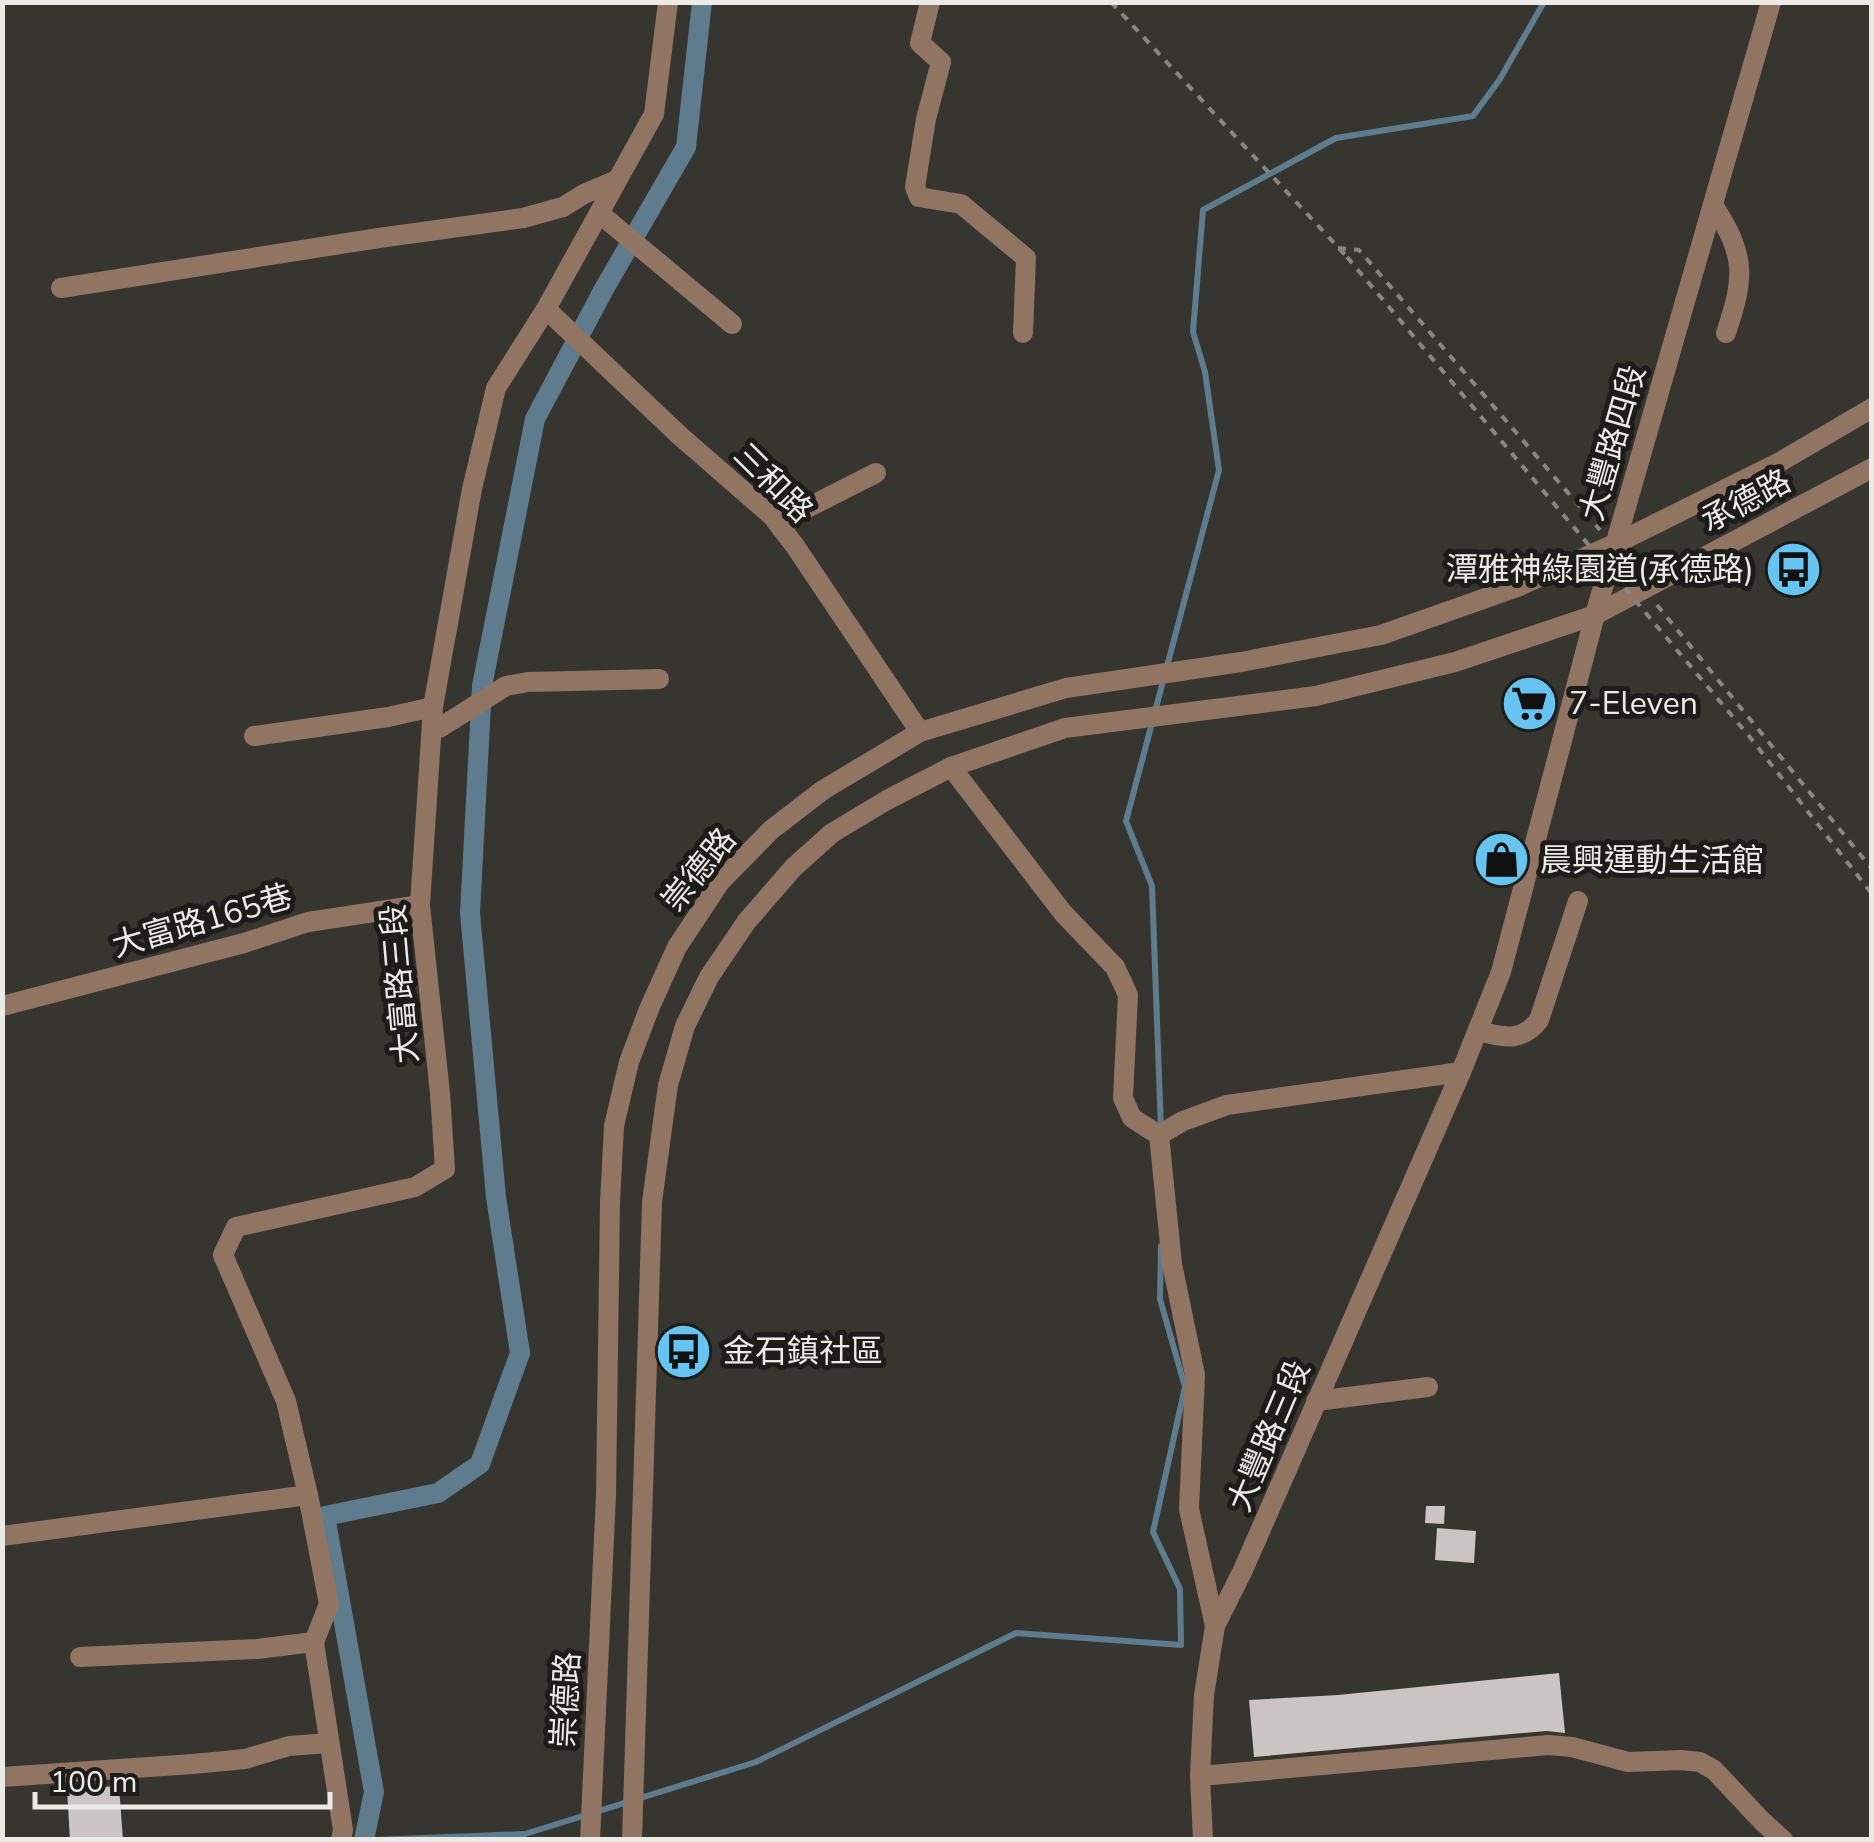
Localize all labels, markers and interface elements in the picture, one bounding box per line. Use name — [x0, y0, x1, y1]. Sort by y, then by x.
street label: 大豐路四段 — [1570, 360, 1656, 526]
street label: 三和路 — [724, 434, 822, 532]
street label: 承德路 — [1694, 459, 1798, 543]
bus stop icon: 潭雅神綠園道(承德路) — [1763, 539, 1823, 599]
place label: 潭雅神綠園道(承德路) — [1446, 548, 1754, 591]
supermarket icon: 7-Eleven — [1500, 673, 1560, 733]
place label: 7-Eleven — [1569, 682, 1698, 725]
street label: 崇德路 — [652, 819, 746, 921]
shop icon: 晨興運動生活館 — [1471, 830, 1531, 890]
place label: 晨興運動生活館 — [1540, 839, 1764, 882]
street label: 大富路165巷 — [107, 875, 297, 967]
street label: 大富路三段 — [372, 902, 428, 1066]
bus stop icon: 金石鎮社區 — [654, 1321, 714, 1381]
place label: 金石鎮社區 — [723, 1330, 883, 1373]
street label: 大豐路三段 — [1218, 1354, 1320, 1518]
street label: 崇德路 — [542, 1651, 590, 1749]
scale bar — [35, 1747, 330, 1809]
text: 100 m — [50, 1762, 137, 1803]

